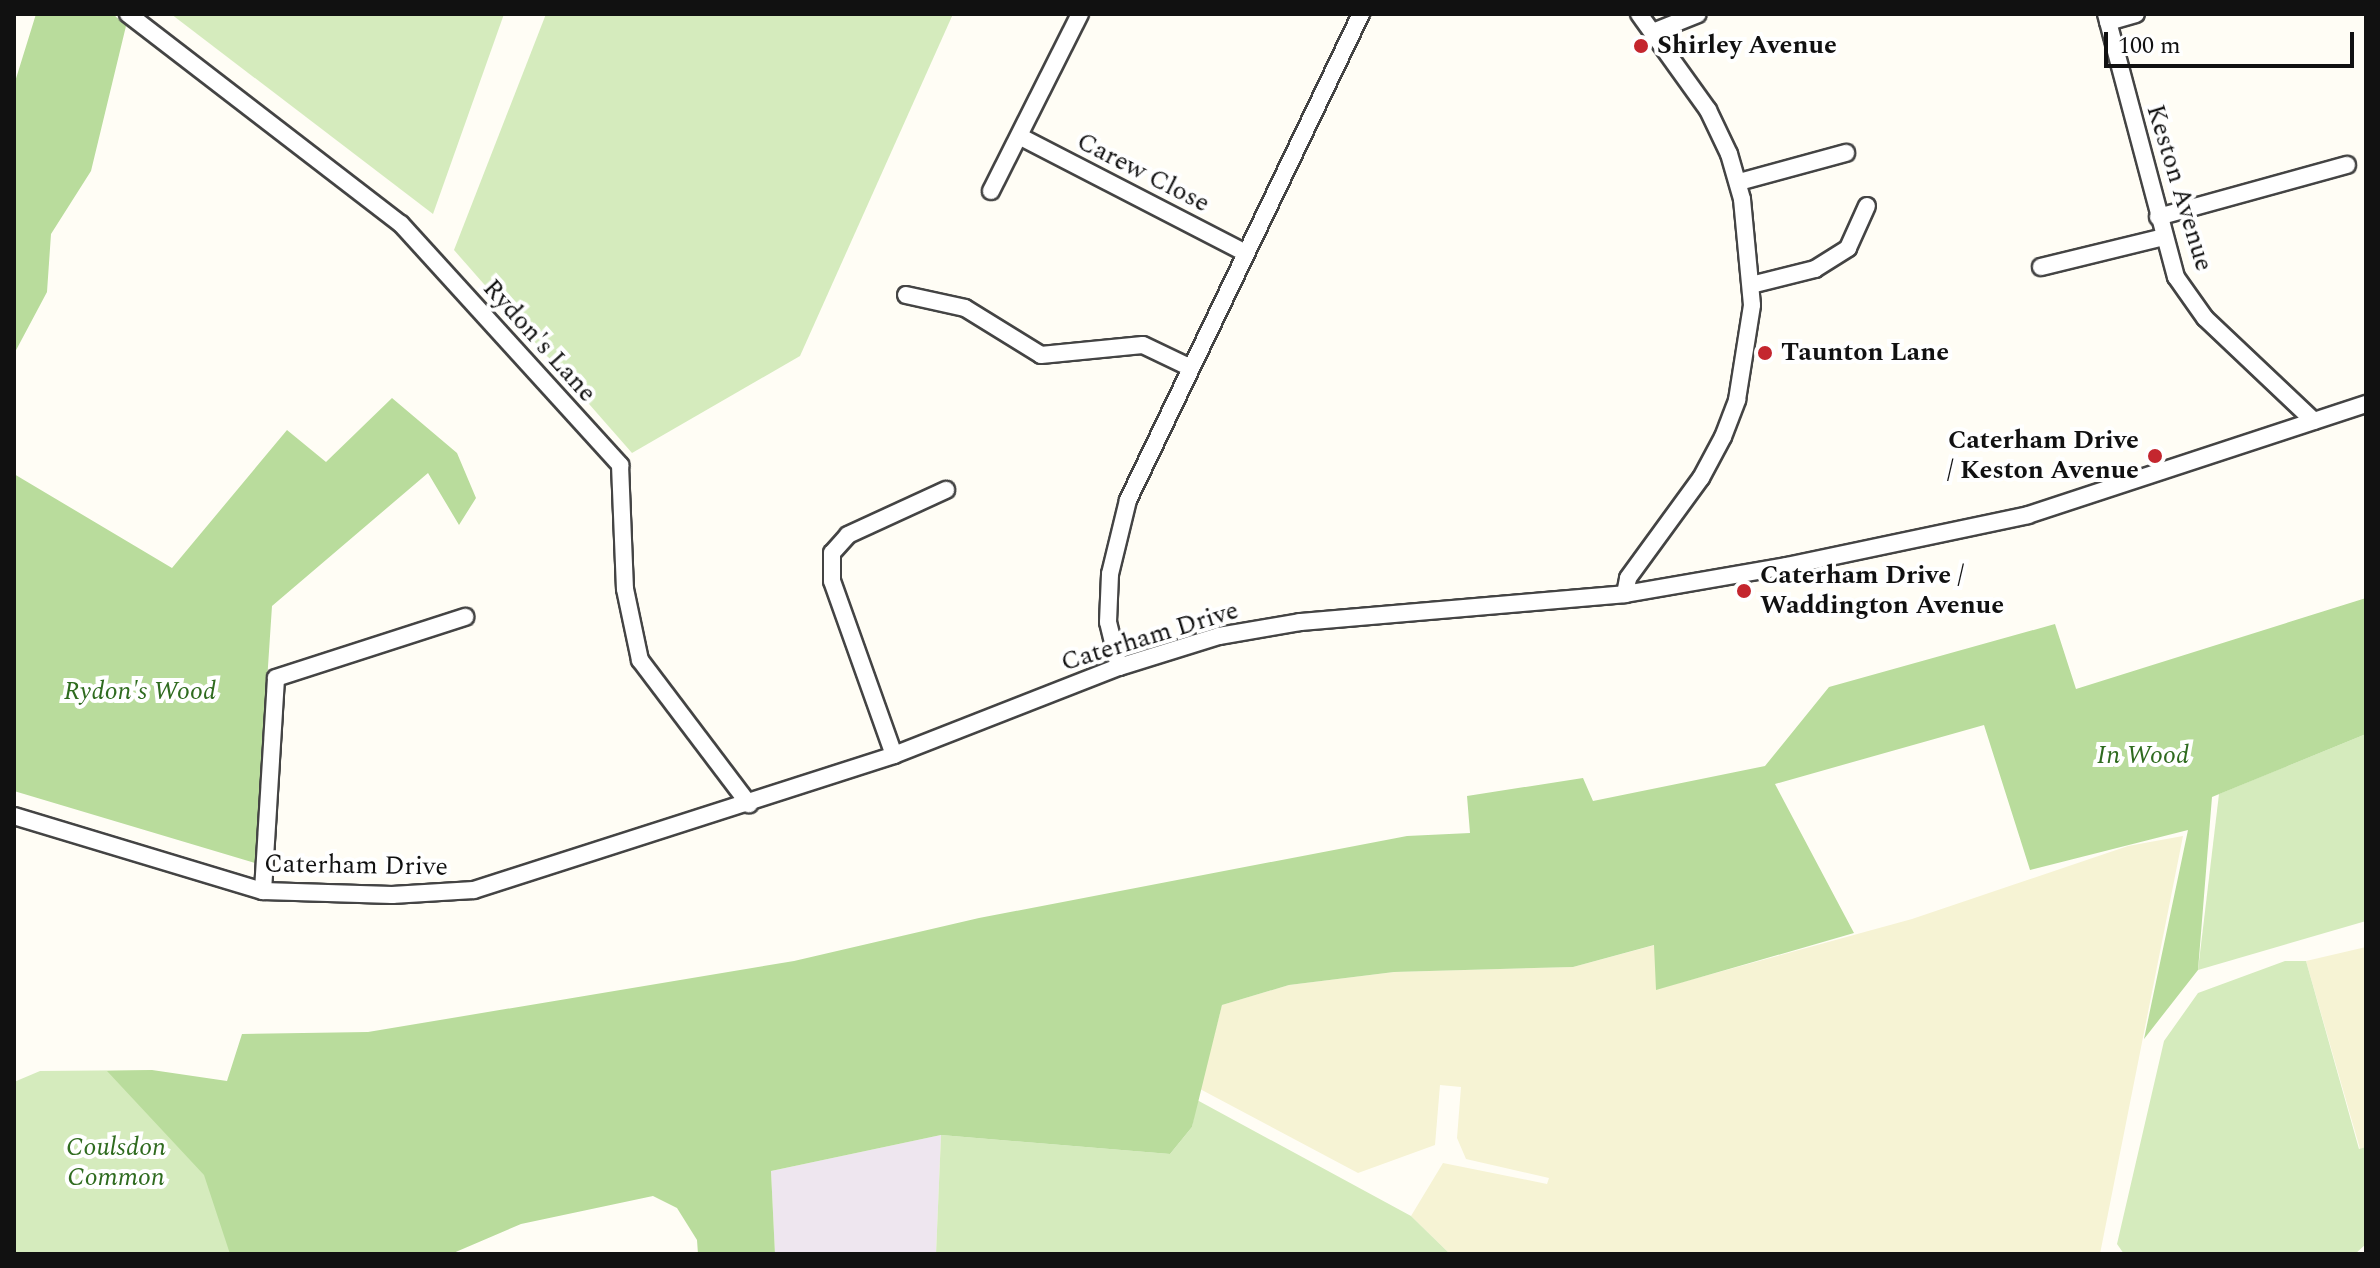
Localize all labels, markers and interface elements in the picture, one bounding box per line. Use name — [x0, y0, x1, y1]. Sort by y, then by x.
scale bar — [2108, 16, 2358, 66]
text: 100 m — [2118, 28, 2181, 64]
place label: Shirley Avenue — [1657, 30, 1837, 62]
marker: Shirley Avenue — [1632, 37, 1650, 55]
street label: Keston Avenue — [2139, 101, 2219, 275]
street label: Carew Close — [1071, 126, 1215, 220]
street label: Rydon's Lane — [476, 273, 602, 409]
place label: Taunton Lane — [1781, 337, 1949, 369]
marker: Taunton Lane — [1756, 344, 1774, 362]
place label: Caterham Drive / Keston Avenue — [1947, 425, 2139, 486]
marker: Caterham Drive / Keston Avenue — [2146, 447, 2164, 465]
place label: Caterham Drive / Waddington Avenue — [1760, 560, 2004, 622]
marker: Caterham Drive / Waddington Avenue — [1735, 582, 1753, 600]
street label: Caterham Drive — [1057, 595, 1243, 679]
park label: Rydon's Wood — [64, 676, 216, 708]
park label: In Wood — [2097, 740, 2189, 772]
street label: Caterham Drive — [264, 849, 448, 883]
park label: Coulsdon Common — [66, 1132, 166, 1194]

